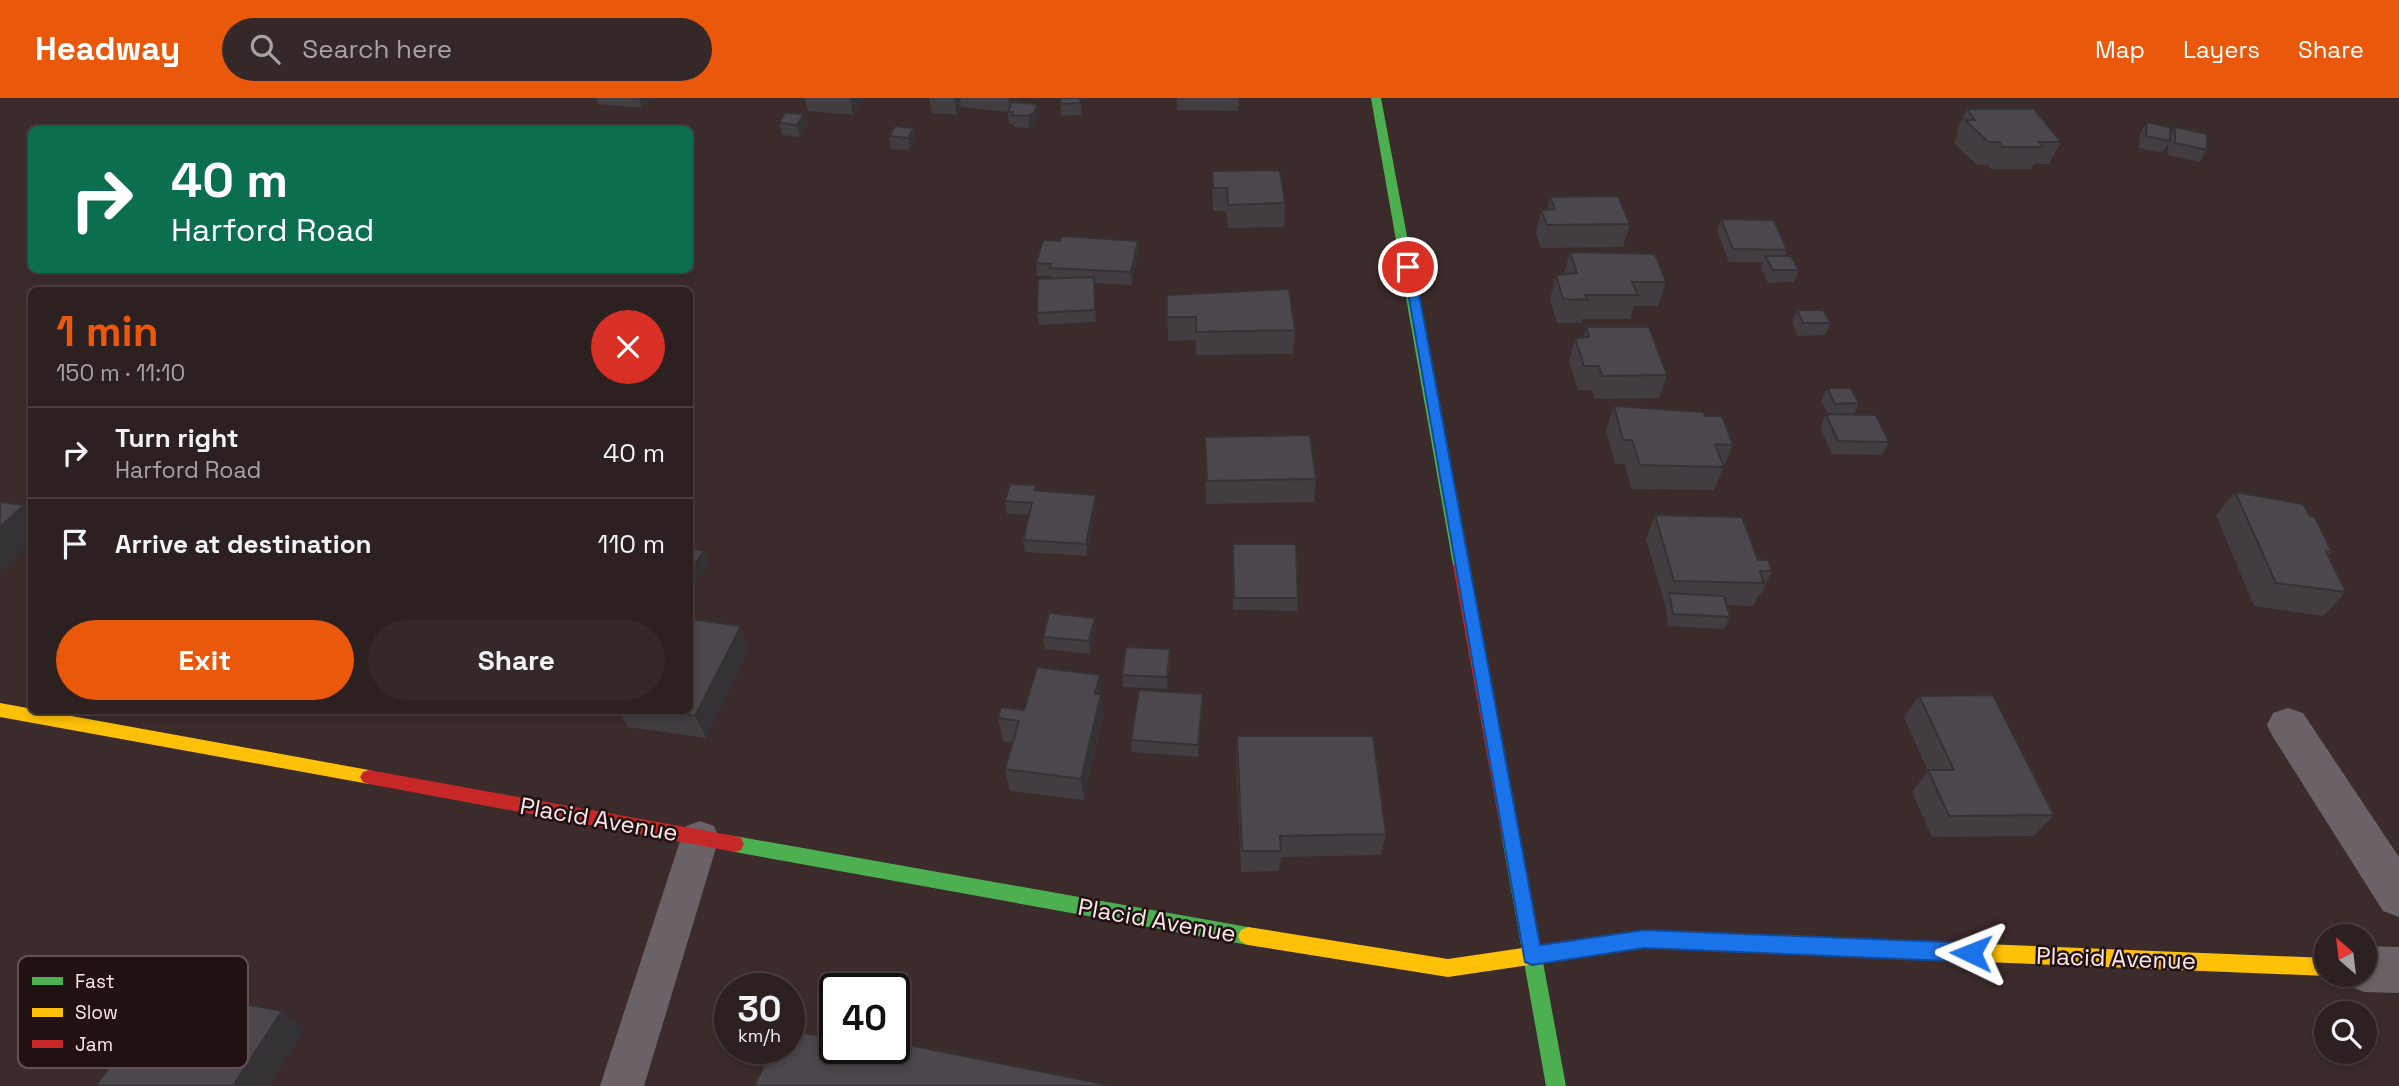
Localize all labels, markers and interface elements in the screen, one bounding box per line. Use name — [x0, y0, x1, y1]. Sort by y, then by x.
search box — [222, 18, 712, 81]
text: Headway — [35, 28, 180, 70]
icon: search — [246, 30, 284, 68]
text: Search here — [302, 32, 452, 66]
text: Map — [2095, 34, 2145, 65]
text: Layers — [2183, 34, 2260, 65]
text: Share — [2298, 34, 2364, 65]
text: 40 m — [171, 149, 288, 211]
icon: right — [56, 154, 147, 245]
text: Harford Road — [171, 210, 374, 250]
pin — [1378, 237, 1438, 297]
icon: arrive — [1389, 248, 1427, 286]
text: 1 min — [56, 305, 159, 358]
button: close — [591, 310, 665, 384]
text: 150 m · 11:10 — [56, 358, 185, 388]
text: Turn right — [115, 421, 239, 455]
icon: right — [56, 434, 94, 472]
text: 40 m — [603, 436, 665, 470]
text: Harford Road — [115, 455, 261, 485]
icon: arrive — [56, 525, 94, 563]
text: Arrive at destination — [115, 527, 372, 561]
text: 110 m — [598, 527, 665, 561]
button: Exit — [56, 620, 354, 700]
button: Share — [368, 620, 665, 700]
street label: Placid Avenue — [517, 790, 681, 848]
street label: Placid Avenue — [1075, 891, 1239, 949]
position arrow — [1934, 916, 2008, 990]
north arrow — [2314, 924, 2376, 987]
map controls — [2314, 924, 2377, 1064]
street label: Placid Avenue — [2035, 940, 2197, 976]
legend — [18, 956, 248, 1068]
text: Fast — [75, 969, 115, 994]
speed limit sign: 40 — [819, 973, 910, 1064]
text: 30 — [738, 987, 781, 1031]
text: Slow — [75, 1000, 118, 1025]
button: search — [2314, 1001, 2377, 1064]
text: km/h — [738, 1024, 781, 1047]
text: Jam — [75, 1032, 113, 1057]

